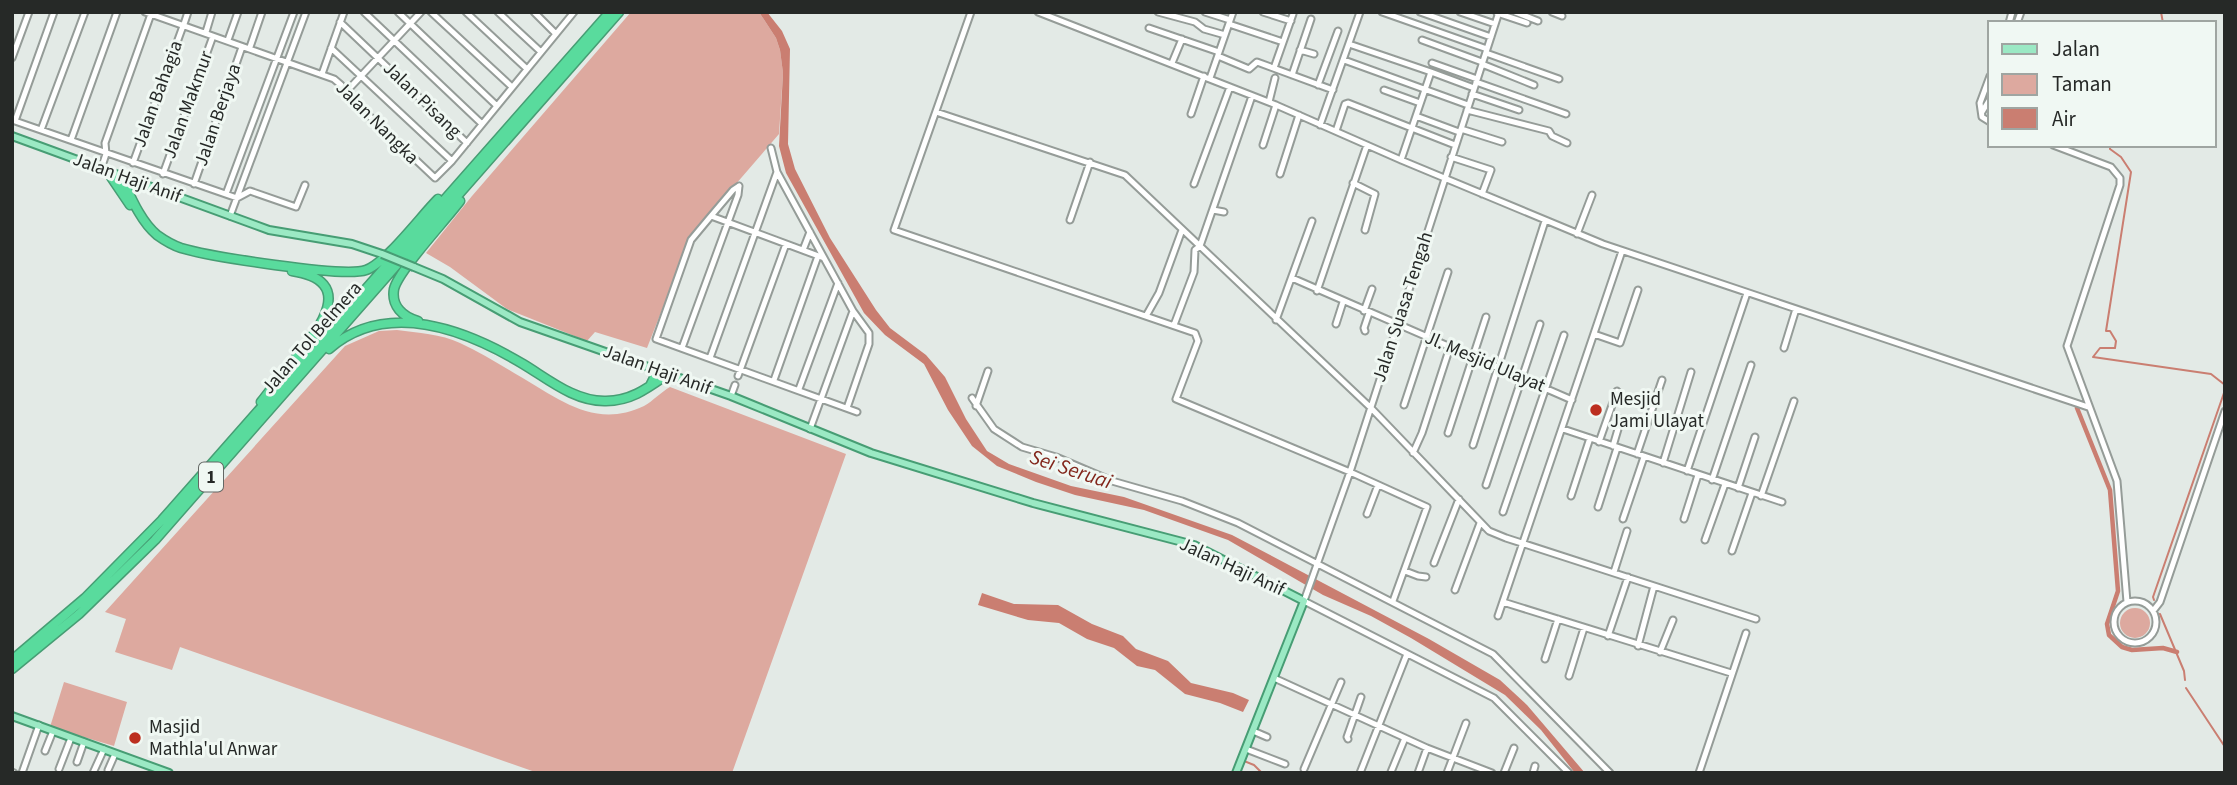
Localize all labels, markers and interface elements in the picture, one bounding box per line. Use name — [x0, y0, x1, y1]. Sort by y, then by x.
legend — [1988, 21, 2216, 147]
text: Jalan — [2052, 34, 2100, 64]
street label: Jalan Bahagia — [126, 37, 190, 151]
street label: Jalan Makmur — [156, 47, 220, 163]
street label: Jalan Pisang — [377, 55, 468, 145]
street label: Jalan Berjaya — [188, 60, 248, 170]
text: Taman — [2052, 69, 2112, 99]
street label: Jalan Nangka — [329, 75, 425, 171]
text: Air — [2052, 104, 2077, 134]
street label: Jalan Haji Anif — [69, 146, 186, 211]
street label: Jalan Suasa Tengah — [1366, 228, 1440, 386]
street label: Jalan Tol Belmera — [255, 276, 369, 400]
street label: Jl. Mesjid Ulayat — [1421, 325, 1550, 400]
street label: Jalan Haji Anif — [599, 338, 716, 403]
place label: Mesjid Jami Ulayat — [1610, 386, 1704, 435]
marker: Mesjid Jami Ulayat — [1588, 402, 1604, 418]
water label: Sei Seruai — [1026, 442, 1117, 497]
road number: 1 — [199, 462, 223, 491]
street label: Jalan Haji Anif — [1175, 531, 1290, 604]
place label: Masjid Mathla'ul Anwar — [149, 714, 278, 763]
marker: Masjid Mathla'ul Anwar — [127, 730, 143, 746]

